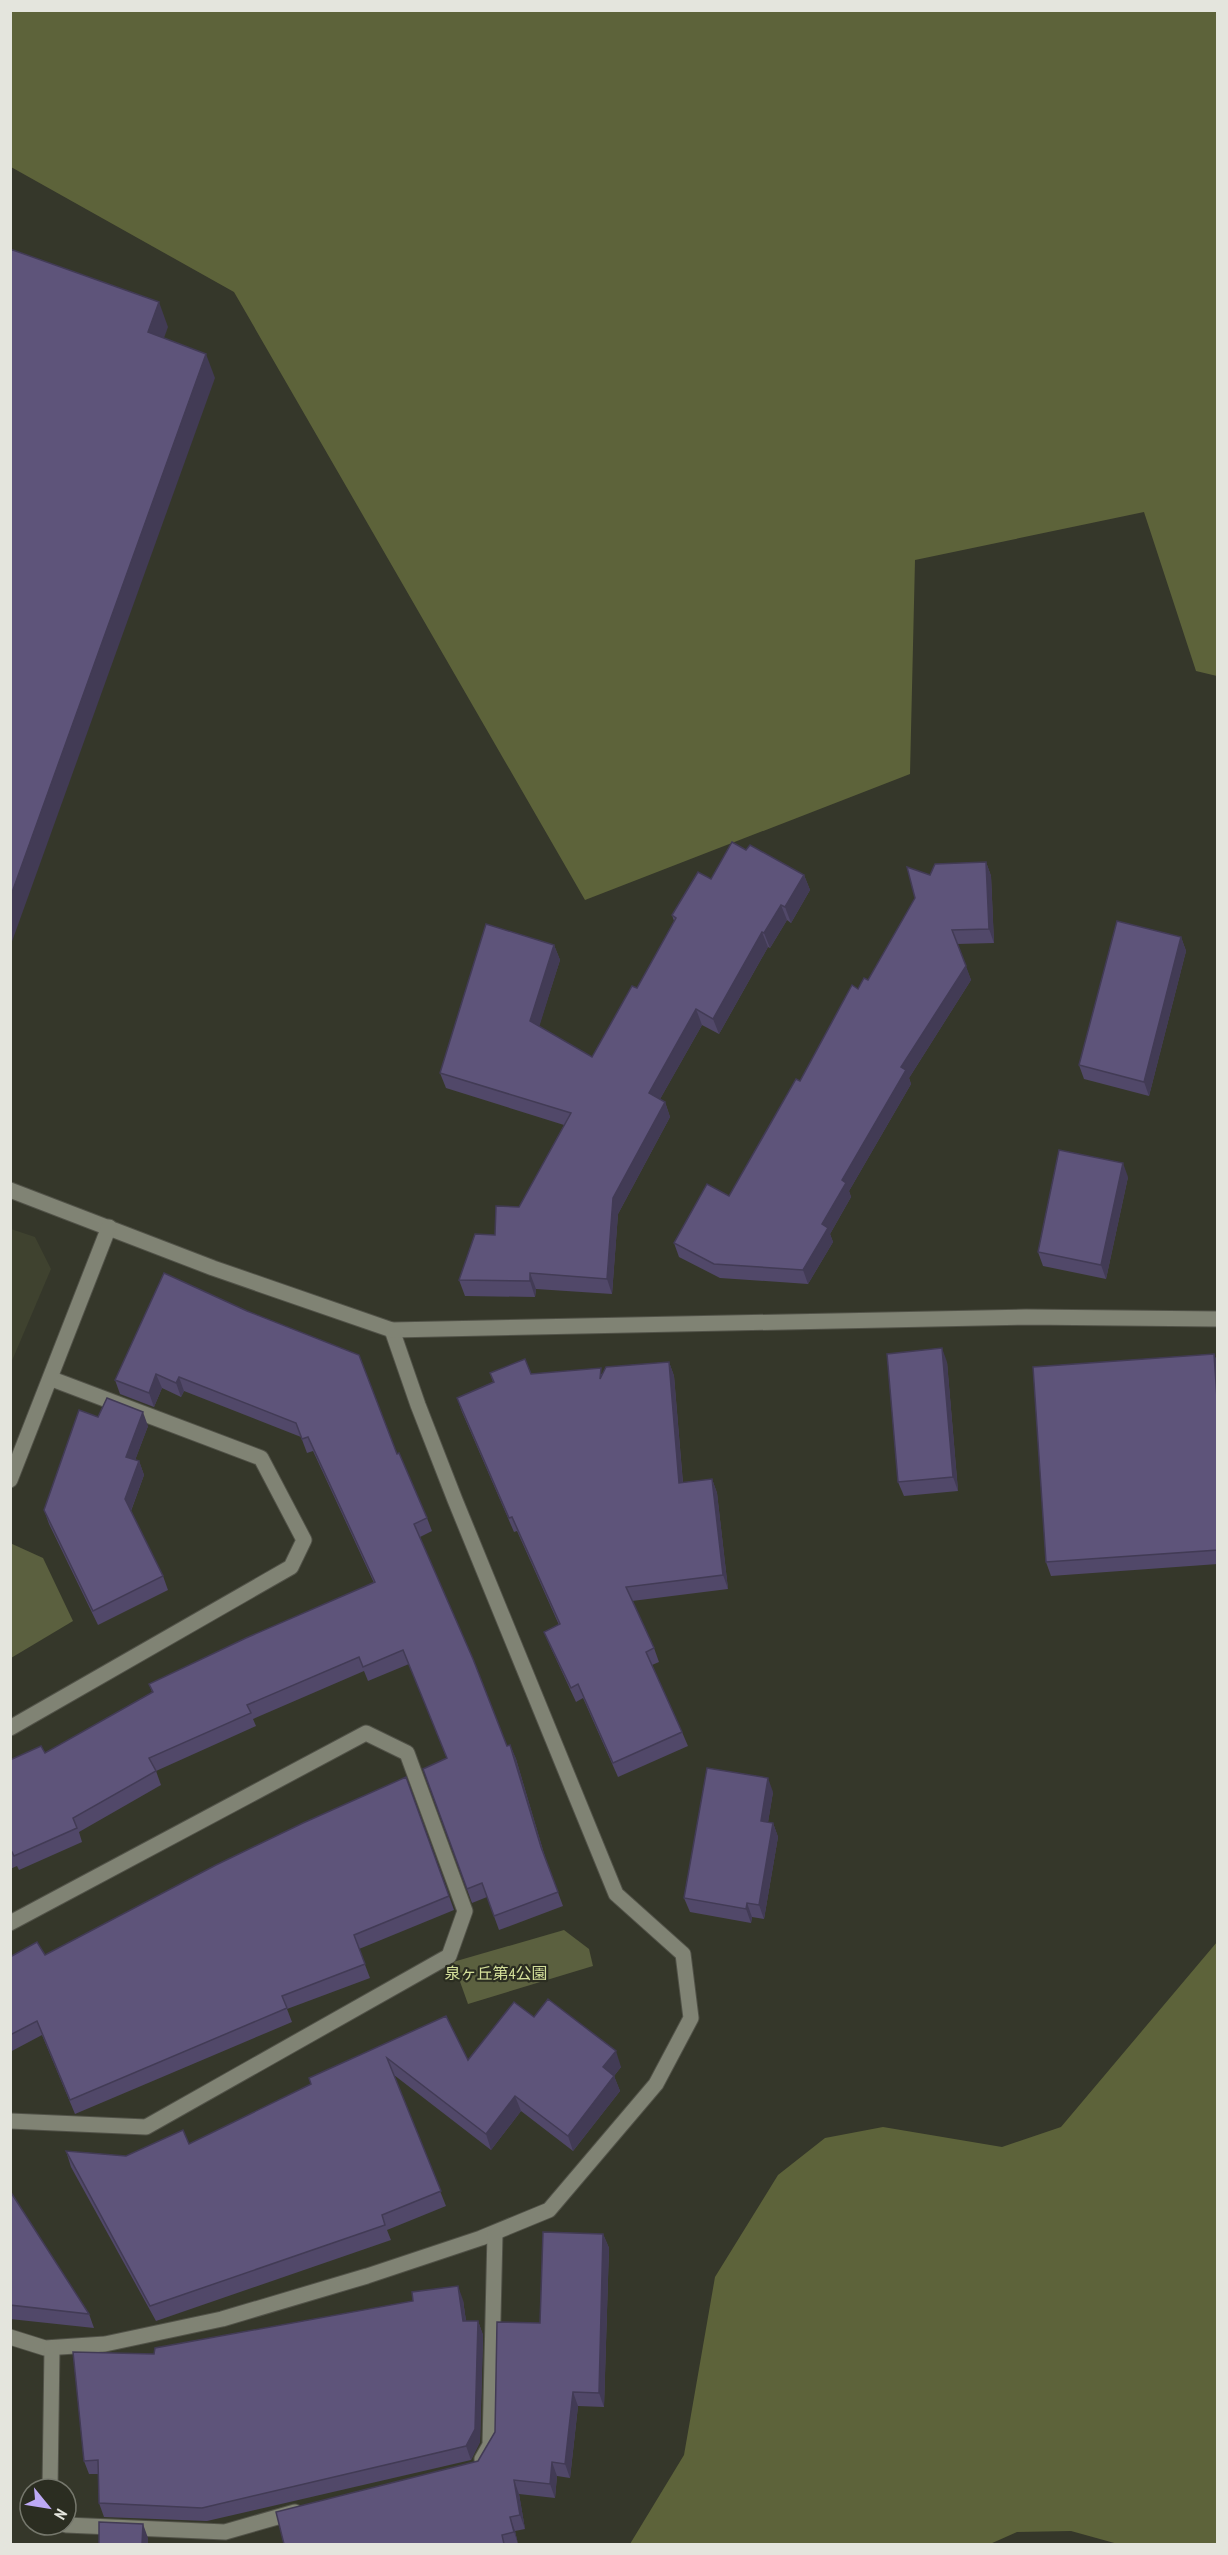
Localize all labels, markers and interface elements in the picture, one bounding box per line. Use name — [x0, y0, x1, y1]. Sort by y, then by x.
park label: 泉ヶ丘第4公園 — [444, 1963, 548, 1983]
north arrow — [18, 2477, 78, 2537]
text: N — [50, 2506, 72, 2523]

